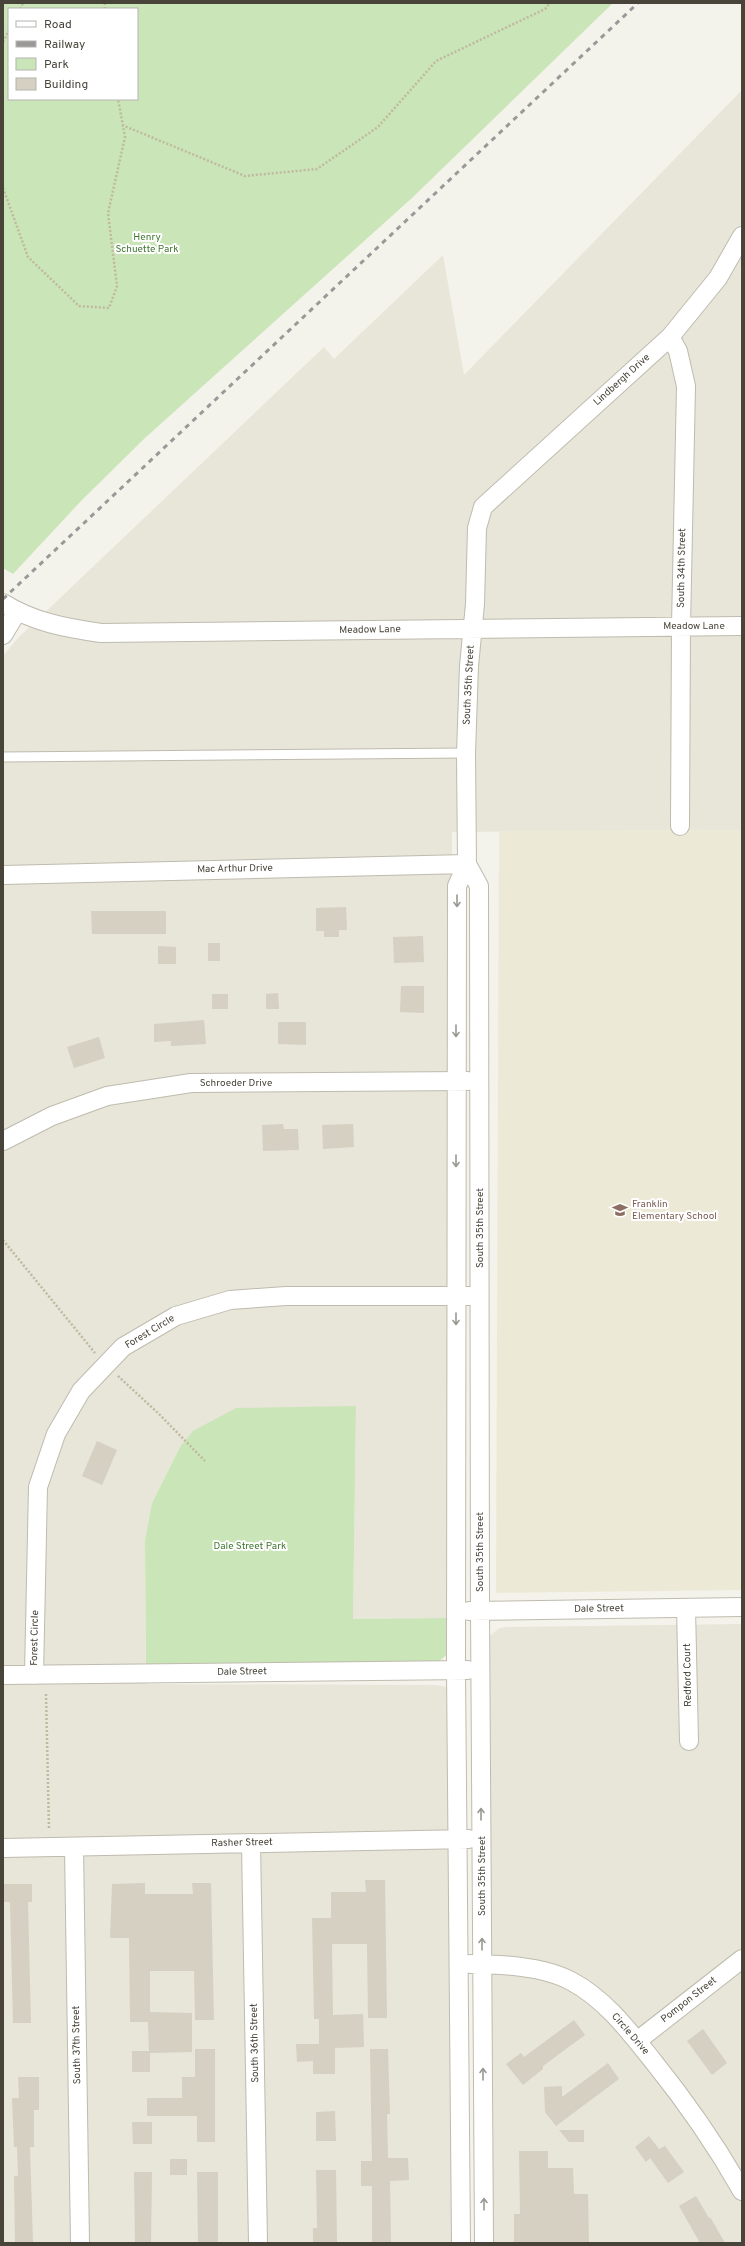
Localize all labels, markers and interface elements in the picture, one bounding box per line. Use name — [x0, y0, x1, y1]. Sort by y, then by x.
legend — [8, 8, 138, 100]
text: Road — [44, 17, 72, 33]
text: Railway — [44, 37, 85, 53]
text: Park — [44, 57, 69, 73]
text: Building — [44, 77, 88, 93]
park label: Henry Schuette Park — [116, 231, 178, 256]
street label: Lindbergh Drive — [591, 351, 653, 409]
street label: South 34th Street — [675, 528, 689, 608]
street label: Meadow Lane — [663, 620, 725, 633]
street label: Meadow Lane — [339, 623, 401, 637]
street label: South 35th Street — [460, 645, 478, 725]
street label: Mac Arthur Drive — [197, 862, 273, 876]
one-way arrow — [453, 894, 461, 907]
one-way arrow — [452, 1024, 460, 1037]
street label: Schroeder Drive — [200, 1077, 272, 1090]
one-way arrow — [452, 1154, 460, 1167]
street label: South 35th Street — [474, 1188, 487, 1268]
place label: Franklin Elementary School — [632, 1198, 717, 1223]
school or university icon: Franklin Elementary School — [611, 1201, 629, 1219]
street label: Forest Circle — [123, 1312, 177, 1352]
one-way arrow — [453, 1312, 460, 1325]
street label: South 35th Street — [474, 1512, 487, 1592]
park label: Dale Street Park — [214, 1540, 286, 1553]
street label: Dale Street — [574, 1602, 624, 1616]
street label: Forest Circle — [28, 1610, 42, 1666]
street label: Redford Court — [681, 1643, 695, 1707]
street label: Dale Street — [217, 1665, 267, 1679]
one-way arrow — [478, 1808, 485, 1821]
street label: Rasher Street — [211, 1836, 273, 1850]
street label: South 35th Street — [476, 1836, 489, 1916]
one-way arrow — [478, 1938, 486, 1951]
street label: Pompon Street — [658, 1974, 720, 2026]
street label: South 36th Street — [248, 2003, 262, 2083]
street label: South 37th Street — [70, 2005, 84, 2084]
street label: Circle Drive — [608, 2010, 652, 2058]
one-way arrow — [479, 2068, 487, 2081]
one-way arrow — [480, 2198, 488, 2211]

